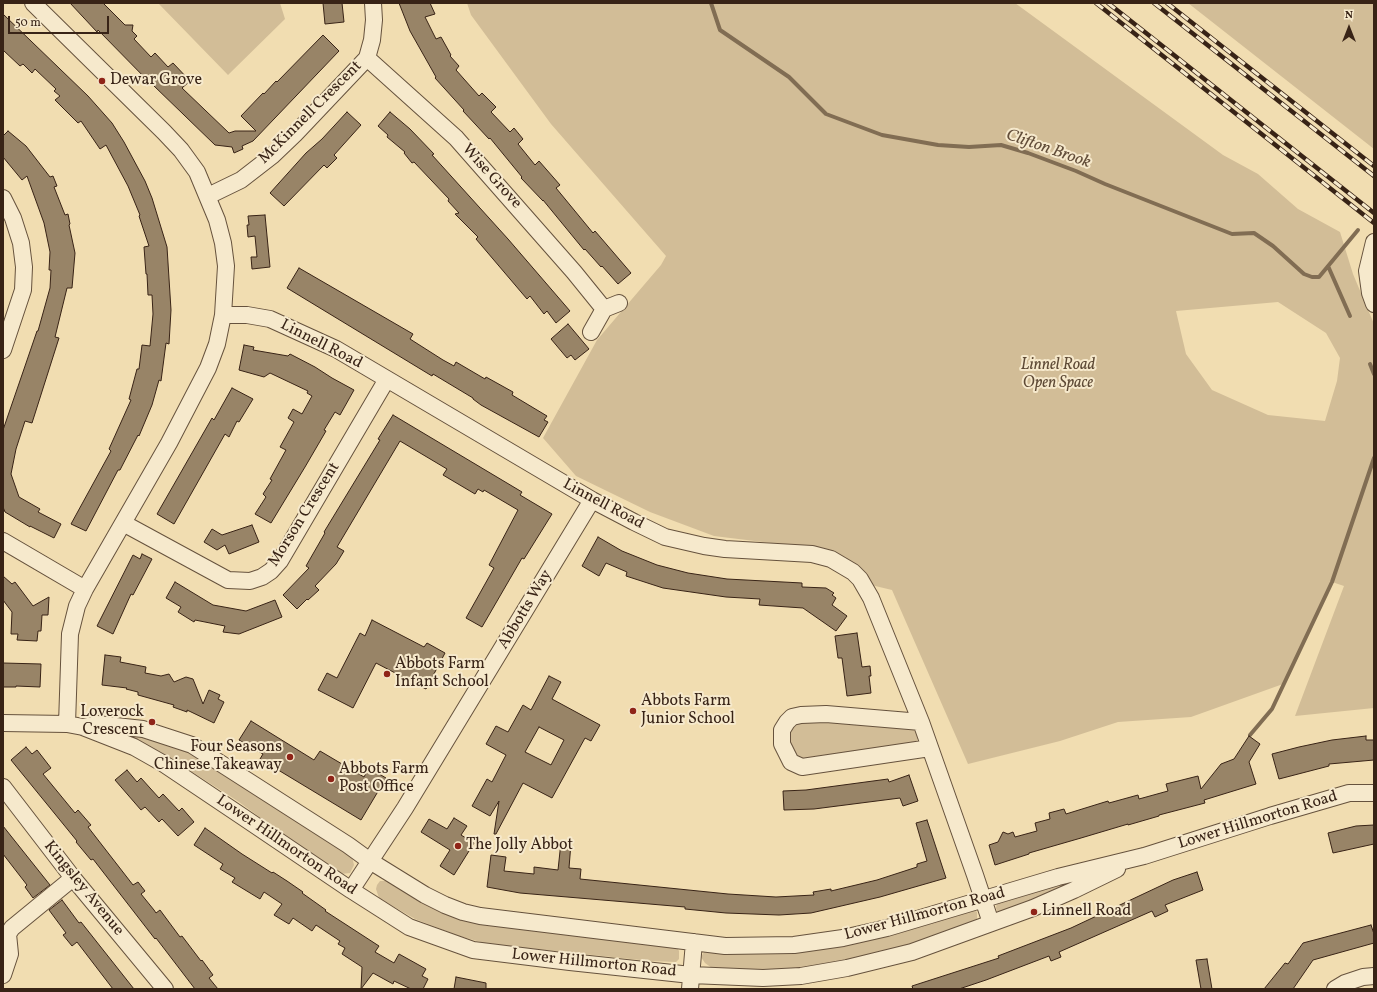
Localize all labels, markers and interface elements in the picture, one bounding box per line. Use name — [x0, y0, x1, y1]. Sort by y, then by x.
scale bar — [10, 8, 111, 34]
north arrow — [1329, 8, 1369, 48]
text: N — [1345, 8, 1353, 23]
text: 50 m — [15, 15, 41, 31]
street label: McKinnell Crescent — [255, 57, 367, 169]
place label: Dewar Grove — [110, 71, 202, 91]
marker: Dewar Grove — [97, 76, 107, 86]
water label: Clifton Brook — [1003, 126, 1093, 174]
street label: Wise Grove — [457, 141, 525, 213]
street label: Linnell Road — [277, 316, 365, 374]
park label: Linnel Road Open Space — [1021, 356, 1095, 394]
street label: Morson Crescent — [265, 459, 345, 571]
street label: Linnell Road — [559, 476, 647, 534]
street label: Abbotts Way — [495, 567, 557, 653]
place label: Abbots Farm Infant School — [395, 655, 489, 693]
marker: Abbots Farm Infant School — [382, 669, 392, 679]
place label: Abbots Farm Junior School — [641, 692, 735, 730]
place label: Loverock Crescent — [80, 703, 144, 741]
marker: Abbots Farm Junior School — [628, 706, 638, 716]
marker: Loverock Crescent — [147, 717, 157, 727]
place label: Four Seasons Chinese Takeaway — [154, 738, 282, 776]
marker: Four Seasons Chinese Takeaway — [285, 752, 295, 762]
place label: Abbots Farm Post Office — [339, 760, 429, 798]
marker: Abbots Farm Post Office — [326, 774, 336, 784]
street label: Lower Hillmorton Road — [1176, 788, 1340, 854]
street label: Lower Hillmorton Road — [212, 792, 360, 900]
place label: The Jolly Abbot — [466, 836, 573, 856]
street label: Kingsley Avenue — [39, 838, 127, 940]
marker: The Jolly Abbot — [453, 841, 463, 851]
street label: Lower Hillmorton Road — [842, 884, 1008, 946]
place label: Linnell Road — [1042, 902, 1131, 922]
marker: Linnell Road — [1029, 907, 1039, 917]
street label: Lower Hillmorton Road — [511, 946, 677, 982]

